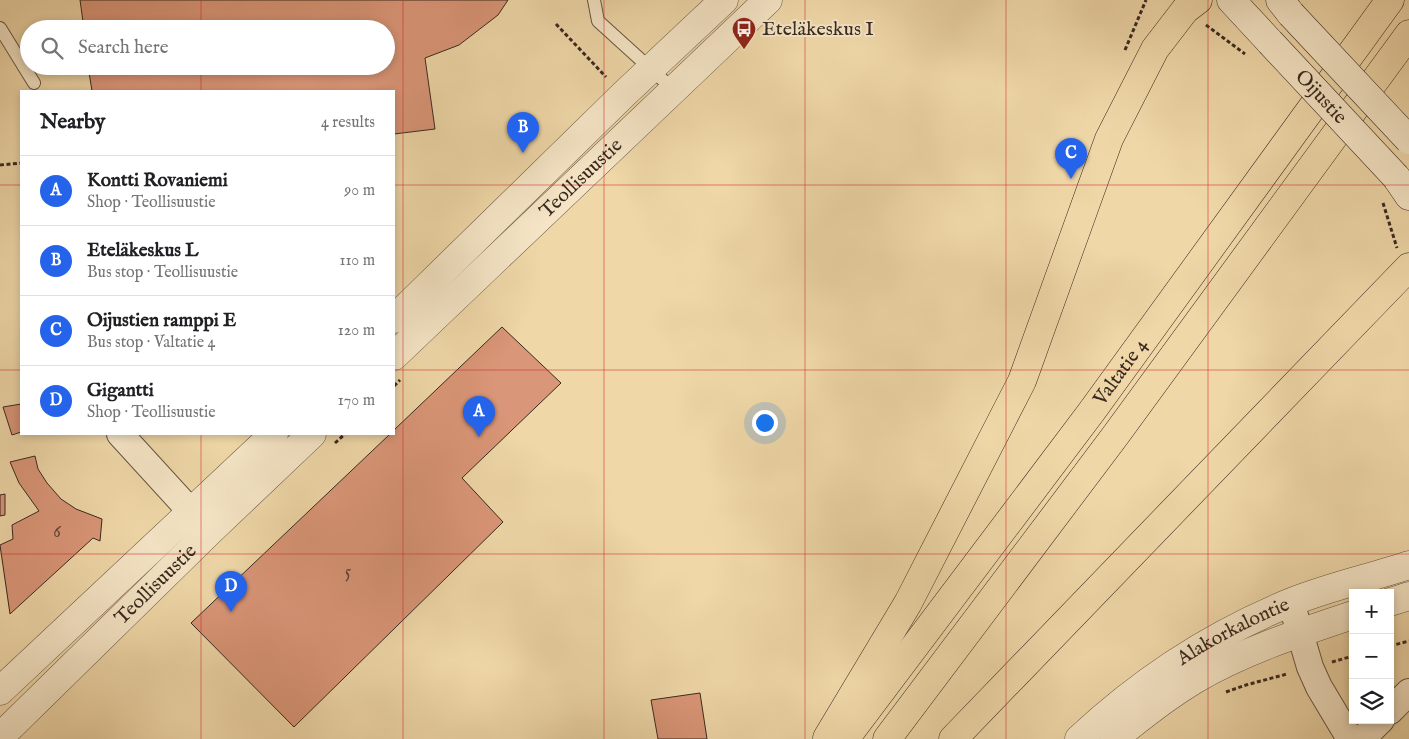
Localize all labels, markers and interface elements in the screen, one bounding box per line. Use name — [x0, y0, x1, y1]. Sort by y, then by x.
bus stop icon: Eteläkeskus I — [731, 16, 757, 50]
place label: Eteläkeskus I — [762, 17, 874, 42]
search box — [20, 20, 395, 75]
icon: search — [38, 34, 66, 62]
text: Search here — [78, 36, 169, 60]
street label: Oijustie — [1290, 64, 1353, 129]
text: Nearby — [40, 109, 105, 136]
pin: B — [507, 112, 539, 153]
text: 4 results — [321, 113, 375, 133]
street label: Teollisuustie — [534, 133, 628, 223]
pin: C — [1055, 138, 1087, 179]
text: Kontti Rovaniemi — [87, 169, 228, 193]
text: A — [51, 181, 61, 201]
text: 90 m — [344, 181, 375, 201]
text: Shop · Teollisuustie — [87, 193, 216, 213]
text: Eteläkeskus L — [87, 239, 199, 263]
text: B — [51, 251, 61, 271]
text: 110 m — [339, 251, 375, 271]
text: Bus stop · Teollisuustie — [87, 263, 238, 283]
text: Oijustien ramppi E — [87, 309, 236, 333]
text: C — [50, 321, 62, 341]
text: 120 m — [338, 321, 375, 341]
text: Bus stop · Valtatie 4 — [87, 333, 215, 353]
street label: Valtatie 4 — [1087, 333, 1153, 411]
text: Gigantti — [87, 379, 154, 403]
text: D — [50, 391, 62, 411]
text: 170 m — [338, 391, 375, 411]
pin: A — [463, 396, 495, 437]
text: Shop · Teollisuustie — [87, 403, 216, 423]
your location — [752, 410, 778, 436]
house number: 6 — [53, 521, 61, 544]
street label: Teollisuustie — [109, 539, 202, 630]
house number: 5 — [345, 561, 352, 584]
pin: D — [215, 571, 247, 612]
map controls — [1349, 589, 1394, 724]
button: + — [1349, 589, 1394, 634]
street label: Alakorkalontie — [1171, 592, 1293, 672]
button: − — [1349, 634, 1394, 679]
button: layers — [1349, 679, 1394, 724]

